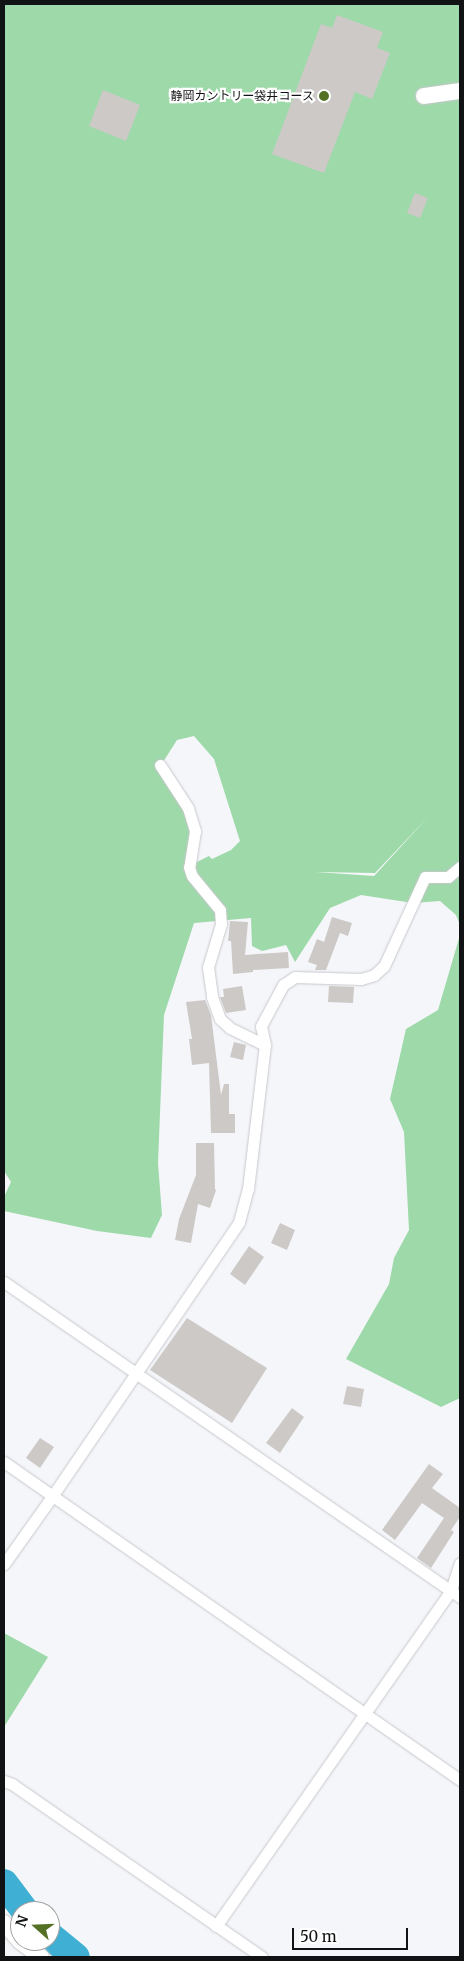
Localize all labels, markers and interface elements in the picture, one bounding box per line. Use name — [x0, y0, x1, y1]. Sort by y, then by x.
place label: 静岡カントリー袋井コース — [170, 89, 314, 103]
marker: 静岡カントリー袋井コース — [318, 90, 330, 102]
north arrow — [10, 1901, 60, 1951]
text: N — [11, 1913, 32, 1929]
scale bar — [294, 1918, 410, 1950]
text: 50 m — [300, 1927, 337, 1946]

